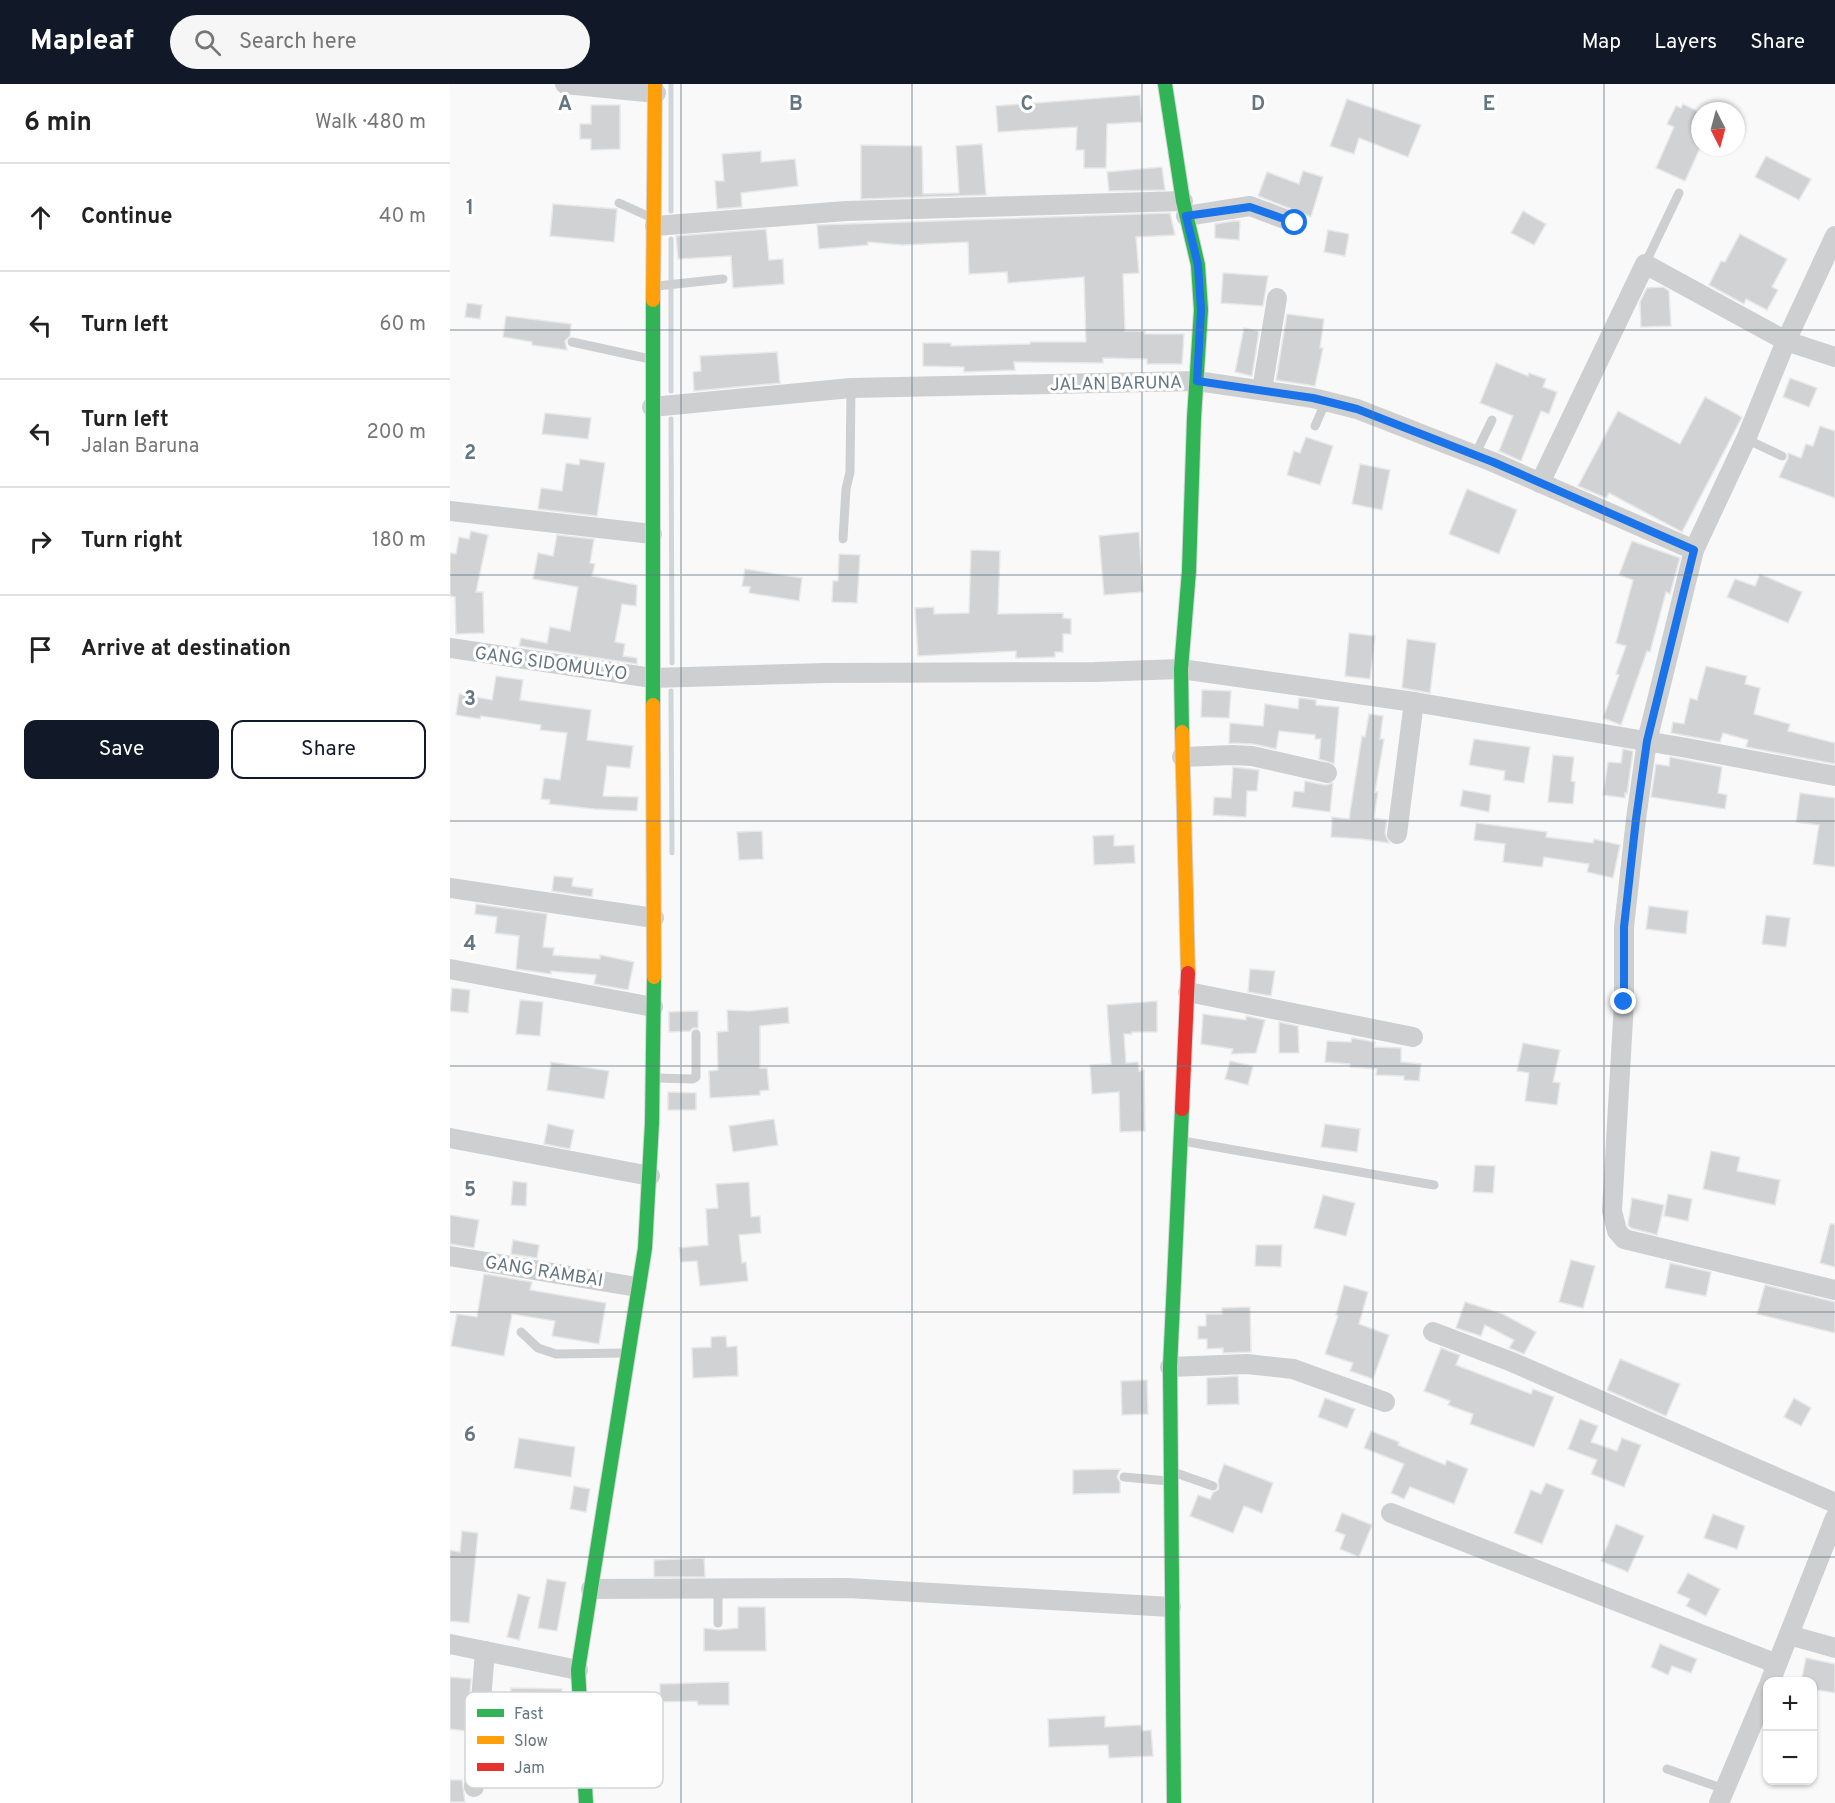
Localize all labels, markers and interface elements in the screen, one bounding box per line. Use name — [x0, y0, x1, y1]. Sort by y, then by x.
search box — [170, 15, 590, 69]
text: Mapleaf — [30, 24, 134, 60]
icon: search — [191, 26, 224, 59]
text: Search here — [239, 29, 357, 56]
text: Map — [1582, 29, 1621, 56]
text: Layers — [1654, 29, 1717, 56]
text: Share — [1750, 29, 1805, 56]
text: A — [558, 92, 572, 118]
text: B — [789, 92, 803, 118]
text: C — [1021, 92, 1033, 118]
text: D — [1251, 92, 1265, 118]
text: E — [1483, 92, 1495, 118]
north arrow — [1691, 102, 1745, 156]
text: 6 min — [24, 107, 92, 140]
text: Walk · 480 m — [315, 110, 426, 136]
text: 1 — [466, 196, 474, 222]
icon: ahead — [24, 201, 57, 234]
text: Continue — [81, 204, 172, 231]
text: 40 m — [379, 204, 426, 230]
route start — [1281, 209, 1307, 235]
icon: left — [24, 309, 57, 342]
text: Turn left — [81, 312, 169, 339]
text: 60 m — [380, 312, 426, 338]
street label: JALAN BARUNA — [1050, 372, 1182, 397]
text: Turn left — [81, 407, 169, 434]
icon: left — [24, 417, 57, 450]
text: 200 m — [367, 420, 426, 446]
text: Jalan Baruna — [81, 434, 199, 460]
text: 2 — [464, 441, 476, 467]
icon: right — [24, 525, 57, 558]
text: Turn right — [81, 528, 183, 555]
text: 180 m — [372, 528, 426, 554]
icon: arrive — [24, 633, 57, 666]
text: Arrive at destination — [81, 636, 291, 663]
street label: GANG SIDOMULYO — [473, 642, 629, 687]
text: 3 — [464, 687, 476, 713]
button: Save — [24, 720, 219, 779]
button: Share — [231, 720, 426, 779]
text: 4 — [464, 932, 476, 958]
route end — [1610, 988, 1636, 1014]
text: 5 — [464, 1178, 476, 1204]
street label: GANG RAMBAI — [483, 1252, 604, 1293]
text: 6 — [464, 1423, 476, 1449]
map controls — [1763, 1677, 1817, 1785]
button: + — [1763, 1677, 1817, 1731]
legend — [465, 1692, 663, 1788]
text: Fast — [514, 1705, 544, 1725]
button: − — [1763, 1731, 1817, 1785]
text: Slow — [514, 1732, 548, 1752]
text: Jam — [514, 1759, 545, 1779]

